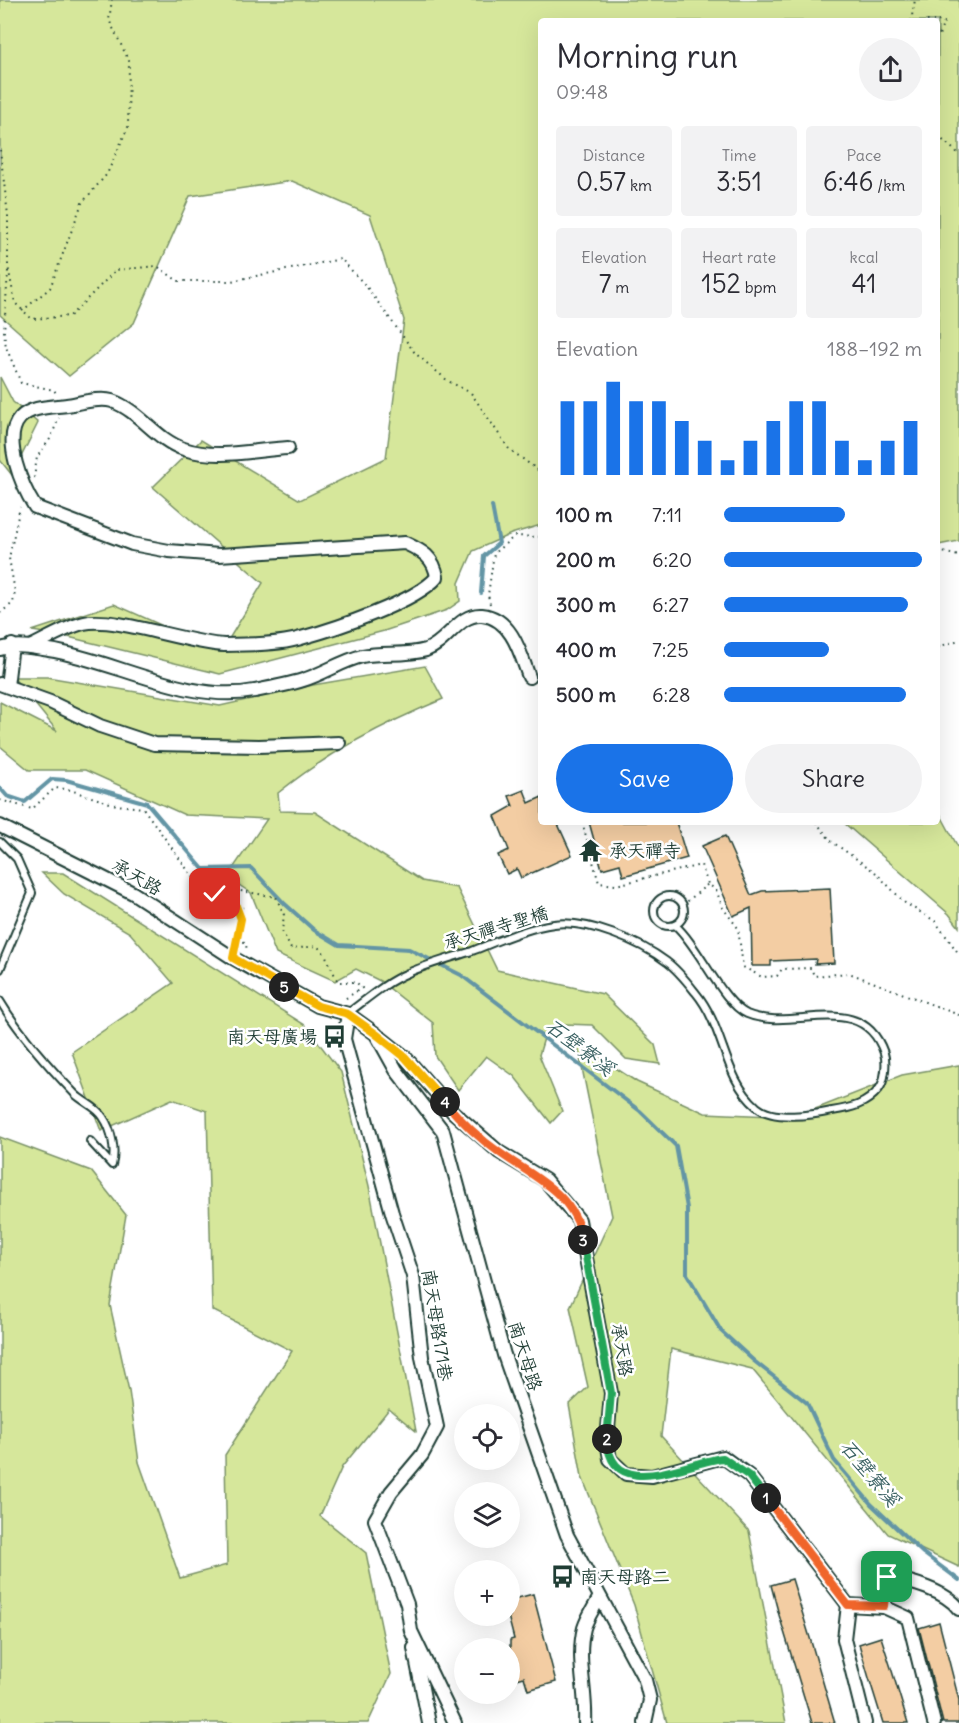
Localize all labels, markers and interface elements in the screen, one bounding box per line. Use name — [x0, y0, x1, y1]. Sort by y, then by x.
text: Morning run — [556, 35, 738, 77]
button: share — [859, 38, 922, 101]
text: 09:48 — [556, 79, 608, 104]
text: Distance — [583, 145, 645, 165]
text: Time — [722, 145, 756, 165]
text: Pace — [847, 145, 881, 165]
text: 0.57 — [576, 165, 626, 198]
text: 3:51 — [716, 165, 762, 198]
text: 6:46 — [823, 165, 874, 198]
text: km — [626, 175, 652, 195]
text: /km — [874, 175, 905, 195]
text: Elevation — [581, 247, 647, 267]
text: Heart rate — [702, 247, 776, 267]
text: kcal — [850, 247, 878, 267]
text: 7 — [599, 267, 611, 300]
text: 152 — [701, 267, 741, 300]
text: 41 — [851, 267, 877, 300]
text: m — [611, 277, 629, 297]
text: bpm — [741, 277, 777, 297]
text: Elevation — [556, 336, 638, 361]
text: 188–192 m — [827, 336, 922, 361]
text: 100 m — [556, 502, 613, 527]
text: 7:11 — [652, 502, 682, 527]
text: 200 m — [556, 547, 616, 572]
text: 6:20 — [652, 547, 692, 572]
text: 300 m — [556, 592, 616, 617]
text: 6:27 — [652, 592, 689, 617]
text: 400 m — [556, 637, 616, 662]
text: 7:25 — [652, 637, 689, 662]
text: 500 m — [556, 682, 616, 707]
text: 6:28 — [652, 682, 691, 707]
button: Save — [556, 744, 733, 813]
button: Share — [745, 744, 922, 813]
temple icon: 承天禪寺 — [578, 838, 604, 864]
place label: 承天禪寺 — [609, 839, 681, 862]
street label: 承天路 — [108, 853, 166, 900]
pin — [189, 868, 240, 919]
icon: check — [198, 877, 231, 910]
street label: 承天禪寺聖橋 — [441, 901, 551, 954]
pin: 5 — [269, 972, 299, 1002]
text: 5 — [279, 977, 289, 997]
water label: 石壁寮溪 — [541, 1013, 621, 1081]
bus stop icon: 南天母廣場 — [322, 1024, 348, 1050]
place label: 南天母廣場 — [227, 1025, 317, 1048]
pin: 4 — [430, 1087, 460, 1117]
text: 4 — [440, 1092, 450, 1112]
pin: 3 — [568, 1225, 598, 1255]
text: 3 — [578, 1230, 588, 1250]
street label: 南天母路171巷 — [417, 1267, 458, 1383]
street label: 南天母路 — [503, 1318, 548, 1394]
street label: 承天路 — [607, 1321, 638, 1378]
map controls — [454, 1404, 520, 1704]
button: locate — [454, 1404, 520, 1470]
pin: 2 — [592, 1424, 622, 1454]
text: 2 — [603, 1429, 611, 1449]
water label: 石壁寮溪 — [835, 1434, 906, 1512]
button: layers — [454, 1482, 520, 1548]
pin: 1 — [751, 1483, 781, 1513]
text: 1 — [763, 1488, 769, 1508]
pin — [861, 1551, 912, 1602]
button: + — [454, 1560, 520, 1626]
icon: arrive — [870, 1560, 903, 1593]
bus stop icon: 南天母路二 — [549, 1564, 575, 1590]
place label: 南天母路二 — [580, 1565, 670, 1588]
button: − — [454, 1638, 520, 1704]

